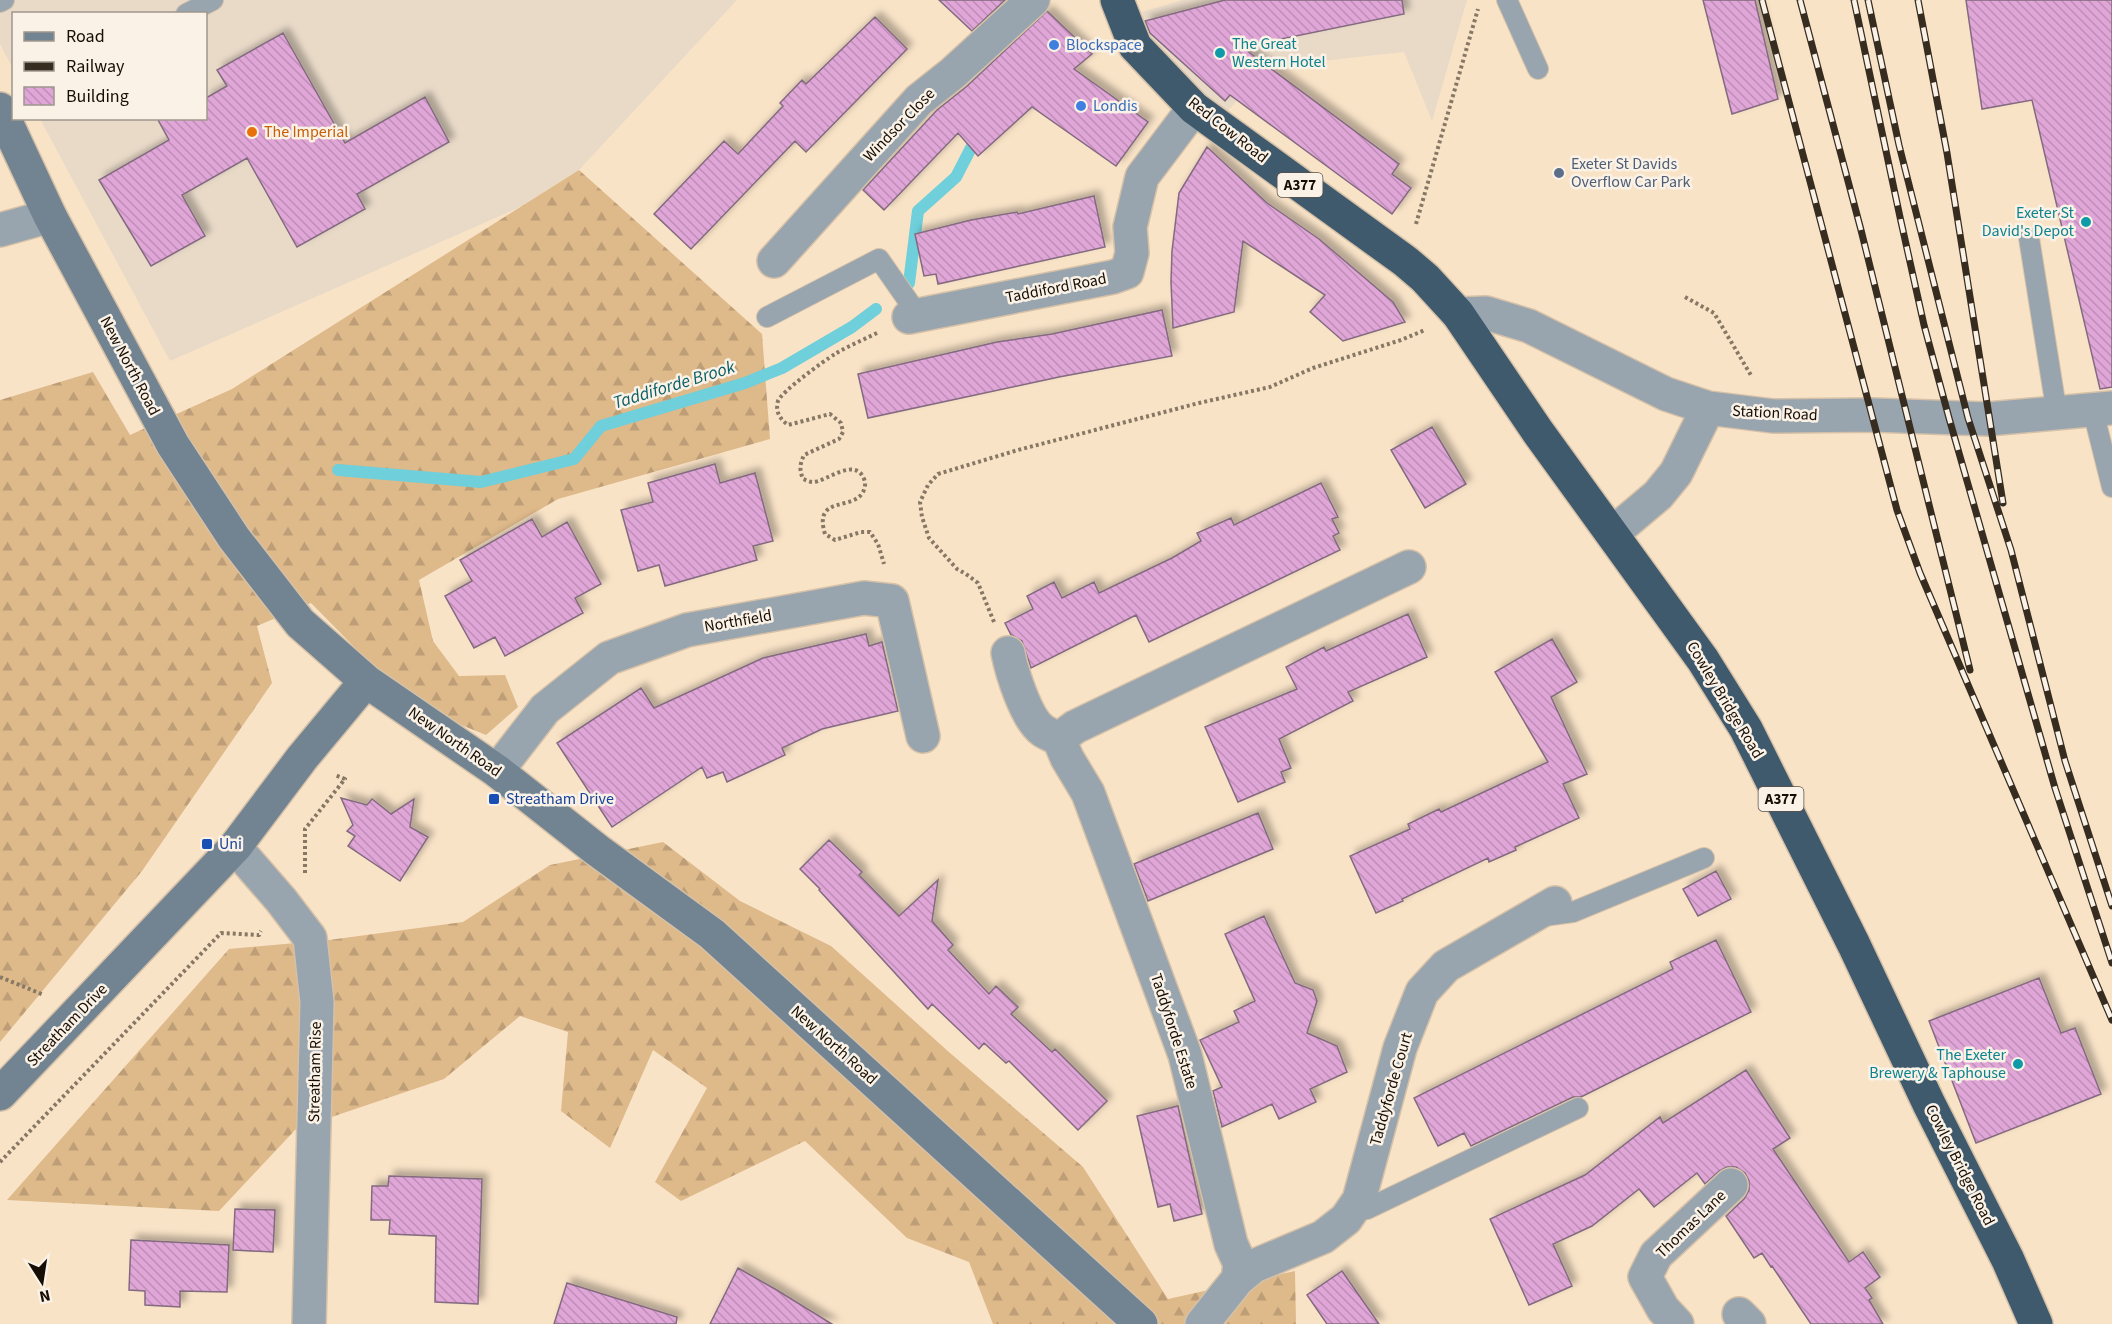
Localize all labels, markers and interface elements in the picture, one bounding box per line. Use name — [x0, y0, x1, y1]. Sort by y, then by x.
legend — [12, 12, 207, 120]
text: Road — [66, 24, 105, 49]
place label: The Great Western Hotel — [1232, 33, 1326, 73]
place label: Blockspace — [1066, 34, 1142, 56]
marker: Blockspace — [1047, 38, 1061, 52]
marker: The Great Western Hotel — [1213, 46, 1227, 60]
text: Railway — [66, 54, 125, 79]
street label: Windsor Close — [858, 83, 940, 167]
text: Building — [66, 84, 129, 109]
street label: Red Cow Road — [1183, 92, 1273, 168]
place label: Londis — [1093, 95, 1138, 117]
marker: Londis — [1074, 99, 1088, 113]
place label: The Imperial — [264, 121, 348, 143]
marker: The Imperial — [245, 125, 259, 139]
place label: Exeter St Davids Overflow Car Park — [1571, 153, 1691, 193]
marker: Exeter St Davids Overflow Car Park — [1552, 166, 1566, 180]
road number: A377 — [1278, 173, 1322, 197]
place label: Exeter St David's Depot — [1982, 202, 2075, 242]
marker: Exeter St David's Depot — [2079, 215, 2093, 229]
street label: Taddiford Road — [1004, 267, 1108, 309]
street label: New North Road — [95, 313, 165, 419]
water label: Taddiforde Brook — [610, 354, 738, 415]
street label: Station Road — [1732, 400, 1818, 426]
street label: Northfield — [703, 604, 773, 638]
street label: Cowley Bridge Road — [1681, 637, 1769, 763]
street label: New North Road — [404, 702, 506, 782]
road number: A377 — [1758, 787, 1804, 811]
place label: Streatham Drive — [506, 788, 614, 810]
marker: Streatham Drive — [487, 792, 501, 806]
place label: Uni — [219, 833, 242, 855]
marker: Uni — [200, 837, 214, 851]
street label: Taddyforde Estate — [1145, 970, 1203, 1092]
street label: Streatham Drive — [22, 979, 112, 1071]
street label: New North Road — [786, 1000, 882, 1090]
street label: Streatham Rise — [303, 1021, 327, 1123]
street label: Taddyforde Court — [1364, 1029, 1418, 1148]
place label: The Exeter Brewery & Taphouse — [1869, 1044, 2006, 1084]
marker: The Exeter Brewery & Taphouse — [2011, 1057, 2025, 1071]
street label: Cowley Bridge Road — [1920, 1101, 2000, 1229]
street label: Thomas Lane — [1651, 1185, 1731, 1263]
north arrow — [12, 1252, 72, 1312]
text: N — [37, 1284, 52, 1308]

